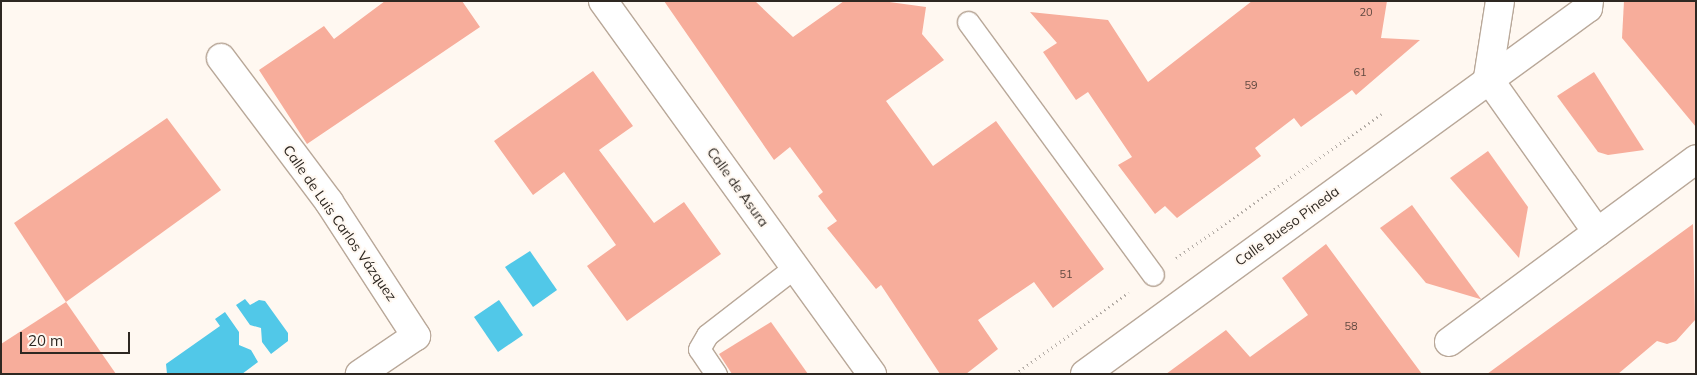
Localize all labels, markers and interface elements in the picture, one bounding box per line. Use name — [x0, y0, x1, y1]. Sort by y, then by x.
house number: 20 — [1359, 5, 1373, 19]
house number: 61 — [1353, 65, 1367, 79]
house number: 59 — [1244, 78, 1258, 92]
street label: Calle de Luis Carlos Vázquez — [280, 142, 400, 304]
street label: Calle de Asura — [704, 144, 772, 230]
street label: Calle Bueso Pineda — [1232, 183, 1342, 269]
house number: 51 — [1059, 267, 1073, 281]
house number: 58 — [1344, 319, 1358, 333]
scale bar — [22, 322, 132, 354]
text: 20 m — [28, 331, 63, 350]

